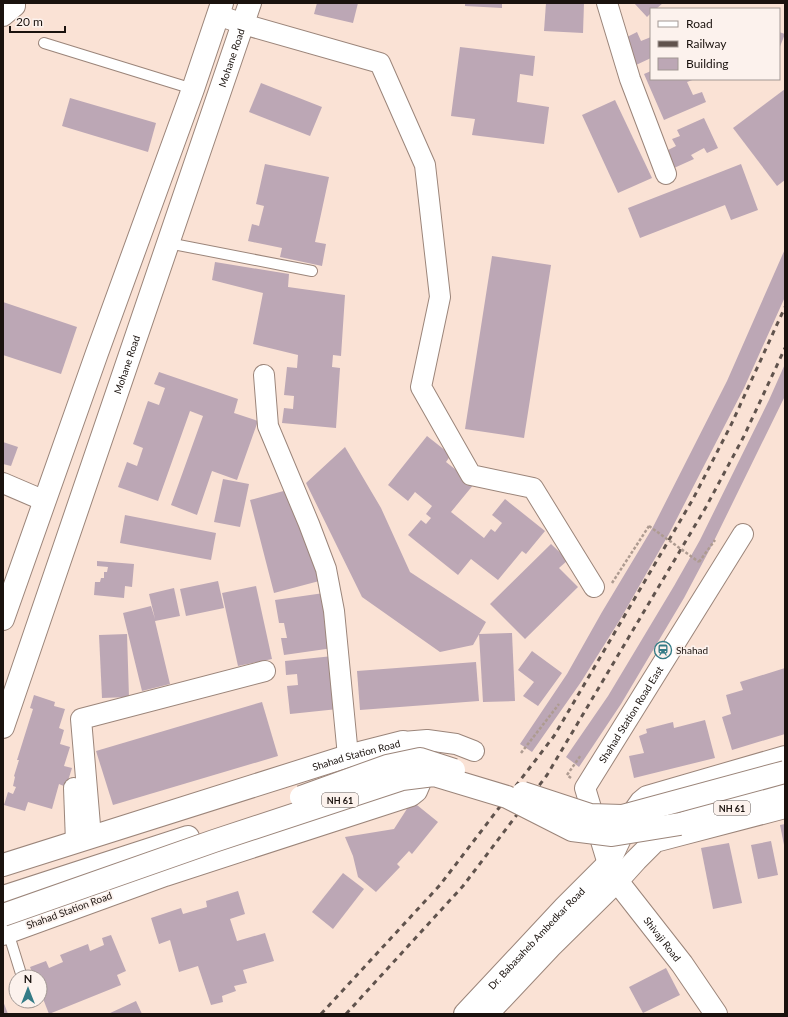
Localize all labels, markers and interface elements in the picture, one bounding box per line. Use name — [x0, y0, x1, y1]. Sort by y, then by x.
scale bar — [10, 8, 65, 34]
legend — [650, 8, 780, 80]
text: 20 m — [16, 14, 43, 29]
text: Road — [686, 16, 713, 31]
street label: Mohane Road — [216, 27, 247, 89]
text: Railway — [686, 36, 727, 51]
text: Building — [686, 56, 729, 71]
street label: Mohane Road — [111, 334, 142, 395]
station icon: Shahad — [653, 640, 673, 660]
place label: Shahad — [676, 644, 708, 656]
street label: Shahad Station Road East — [596, 663, 666, 765]
street label: Shahad Station Road — [311, 737, 401, 773]
road number: NH 61 — [322, 793, 358, 807]
road number: NH 61 — [714, 801, 750, 815]
street label: Dr. Babasaheb Ambedkar Road — [485, 885, 587, 992]
street label: Shahad Station Road — [24, 889, 114, 931]
street label: Shivaji Road — [641, 914, 683, 964]
north arrow — [8, 969, 48, 1009]
text: N — [24, 972, 32, 985]

